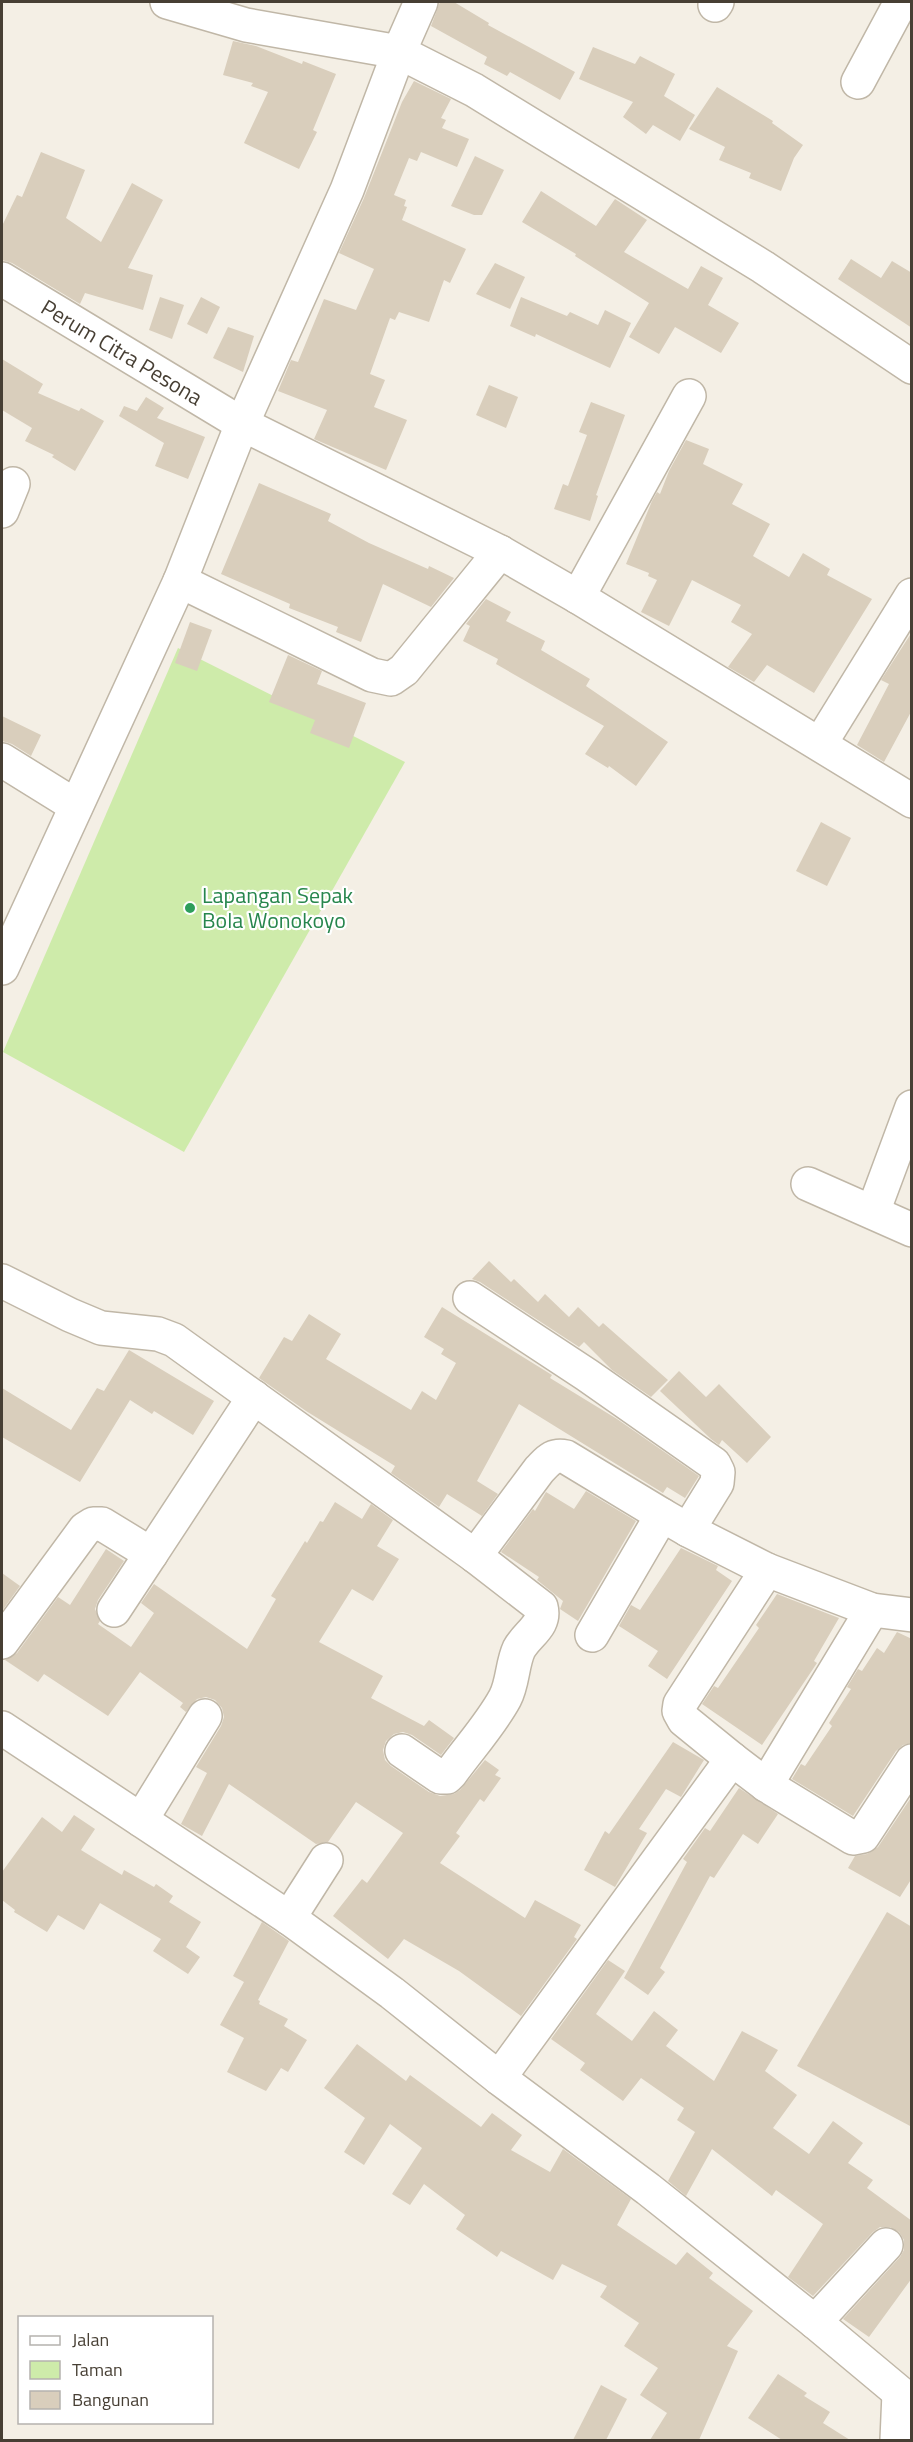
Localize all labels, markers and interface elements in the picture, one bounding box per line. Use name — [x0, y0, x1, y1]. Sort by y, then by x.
street label: Perum Citra Pesona — [35, 290, 209, 414]
place label: Lapangan Sepak Bola Wonokoyo — [202, 878, 354, 937]
marker: Lapangan Sepak Bola Wonokoyo — [183, 901, 197, 915]
legend — [18, 2316, 213, 2424]
text: Jalan — [72, 2326, 109, 2353]
text: Taman — [72, 2356, 123, 2383]
text: Bangunan — [72, 2386, 149, 2413]

